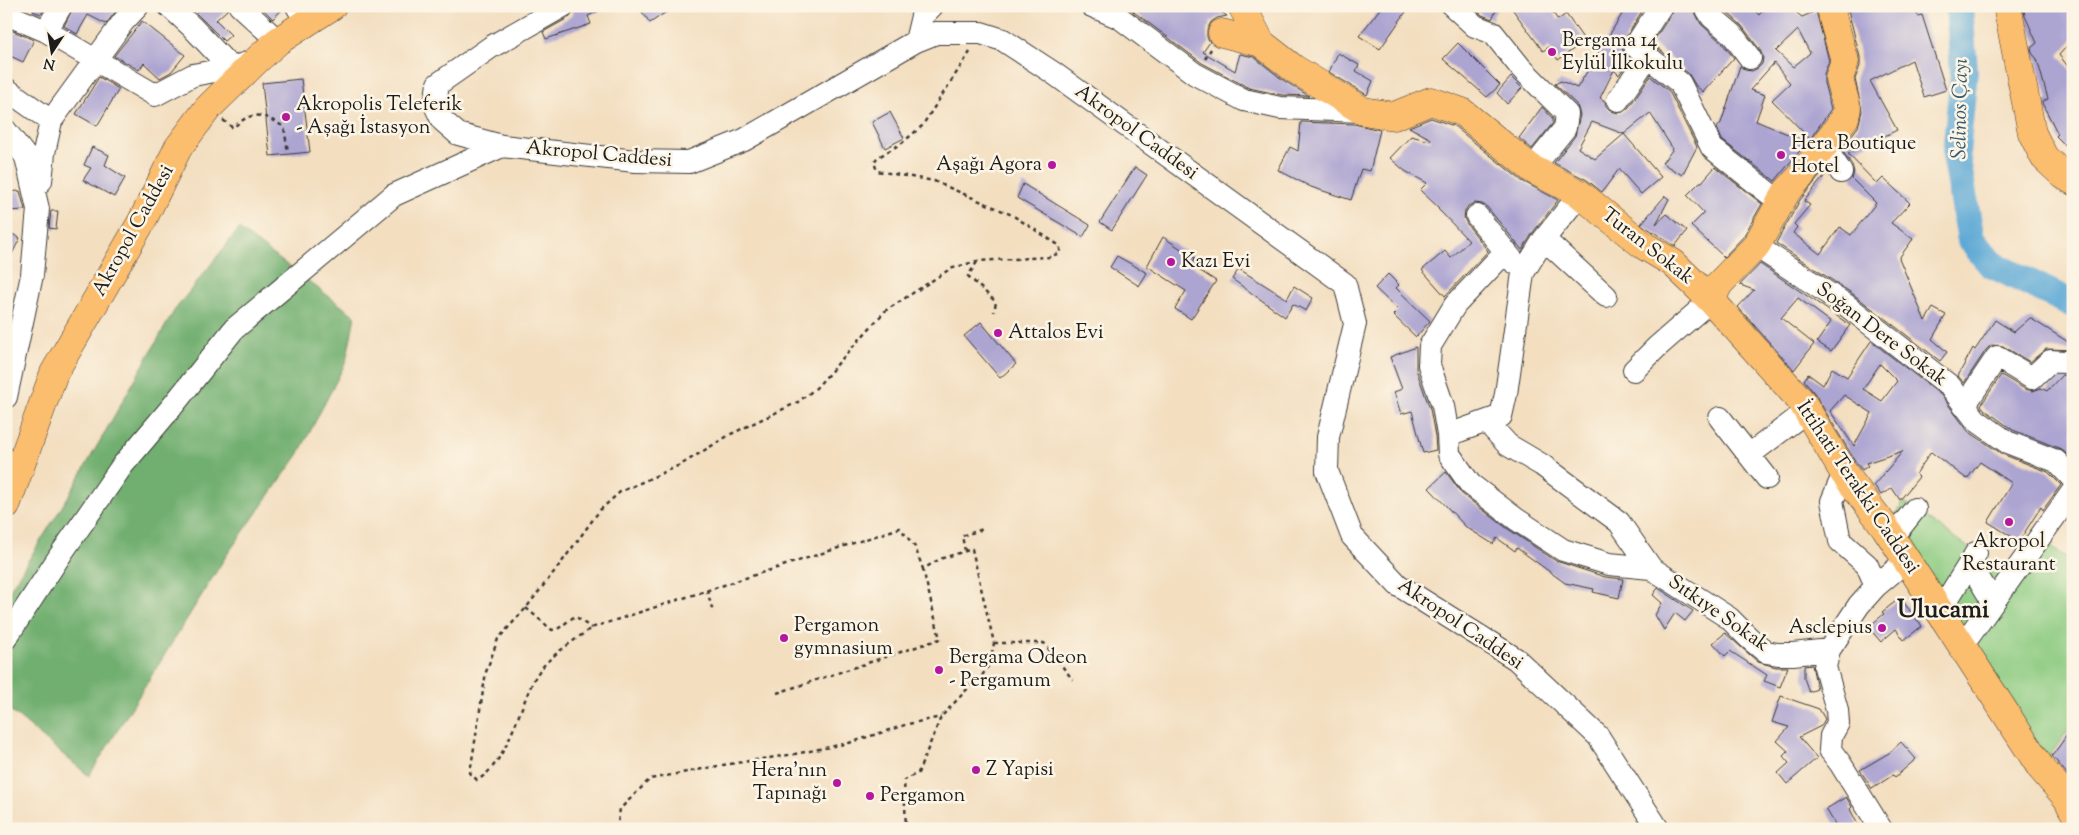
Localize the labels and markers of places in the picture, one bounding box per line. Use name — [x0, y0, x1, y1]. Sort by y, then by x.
place label: Bergama 14 Eylül İlkokulu — [1562, 27, 1684, 79]
marker: Bergama 14 Eylül İlkokulu — [1546, 46, 1558, 58]
place label: Akropolis Teleferik - Aşağı İstasyon — [296, 91, 463, 143]
marker: Akropolis Teleferik - Aşağı İstasyon — [280, 111, 292, 123]
place label: Hera Boutique Hotel — [1791, 130, 1916, 182]
marker: Hera Boutique Hotel — [1775, 149, 1787, 161]
place label: Aşağı Agora — [936, 151, 1042, 180]
marker: Aşağı Agora — [1046, 159, 1058, 171]
place label: Kazı Evi — [1181, 248, 1251, 277]
marker: Kazı Evi — [1165, 256, 1177, 268]
place label: Attalos Evi — [1008, 319, 1104, 348]
marker: Attalos Evi — [992, 327, 1004, 339]
marker: Akropol Restaurant — [2003, 516, 2015, 528]
place label: Akropol Restaurant — [1962, 528, 2056, 580]
place label: Pergamon gymnasium — [794, 612, 893, 664]
place label: Asclepius — [1788, 614, 1872, 643]
marker: Asclepius — [1876, 622, 1888, 634]
marker: Pergamon gymnasium — [778, 632, 790, 644]
place label: Bergama Odeon - Pergamum — [949, 644, 1088, 696]
marker: Bergama Odeon - Pergamum — [933, 664, 945, 676]
place label: Z Yapisi — [986, 756, 1054, 785]
place label: Hera'nın Tapınağı — [751, 757, 827, 809]
marker: Z Yapisi — [970, 764, 982, 776]
marker: Hera'nın Tapınağı — [831, 777, 843, 789]
place label: Pergamon — [880, 782, 965, 811]
marker: Pergamon — [864, 790, 876, 802]

